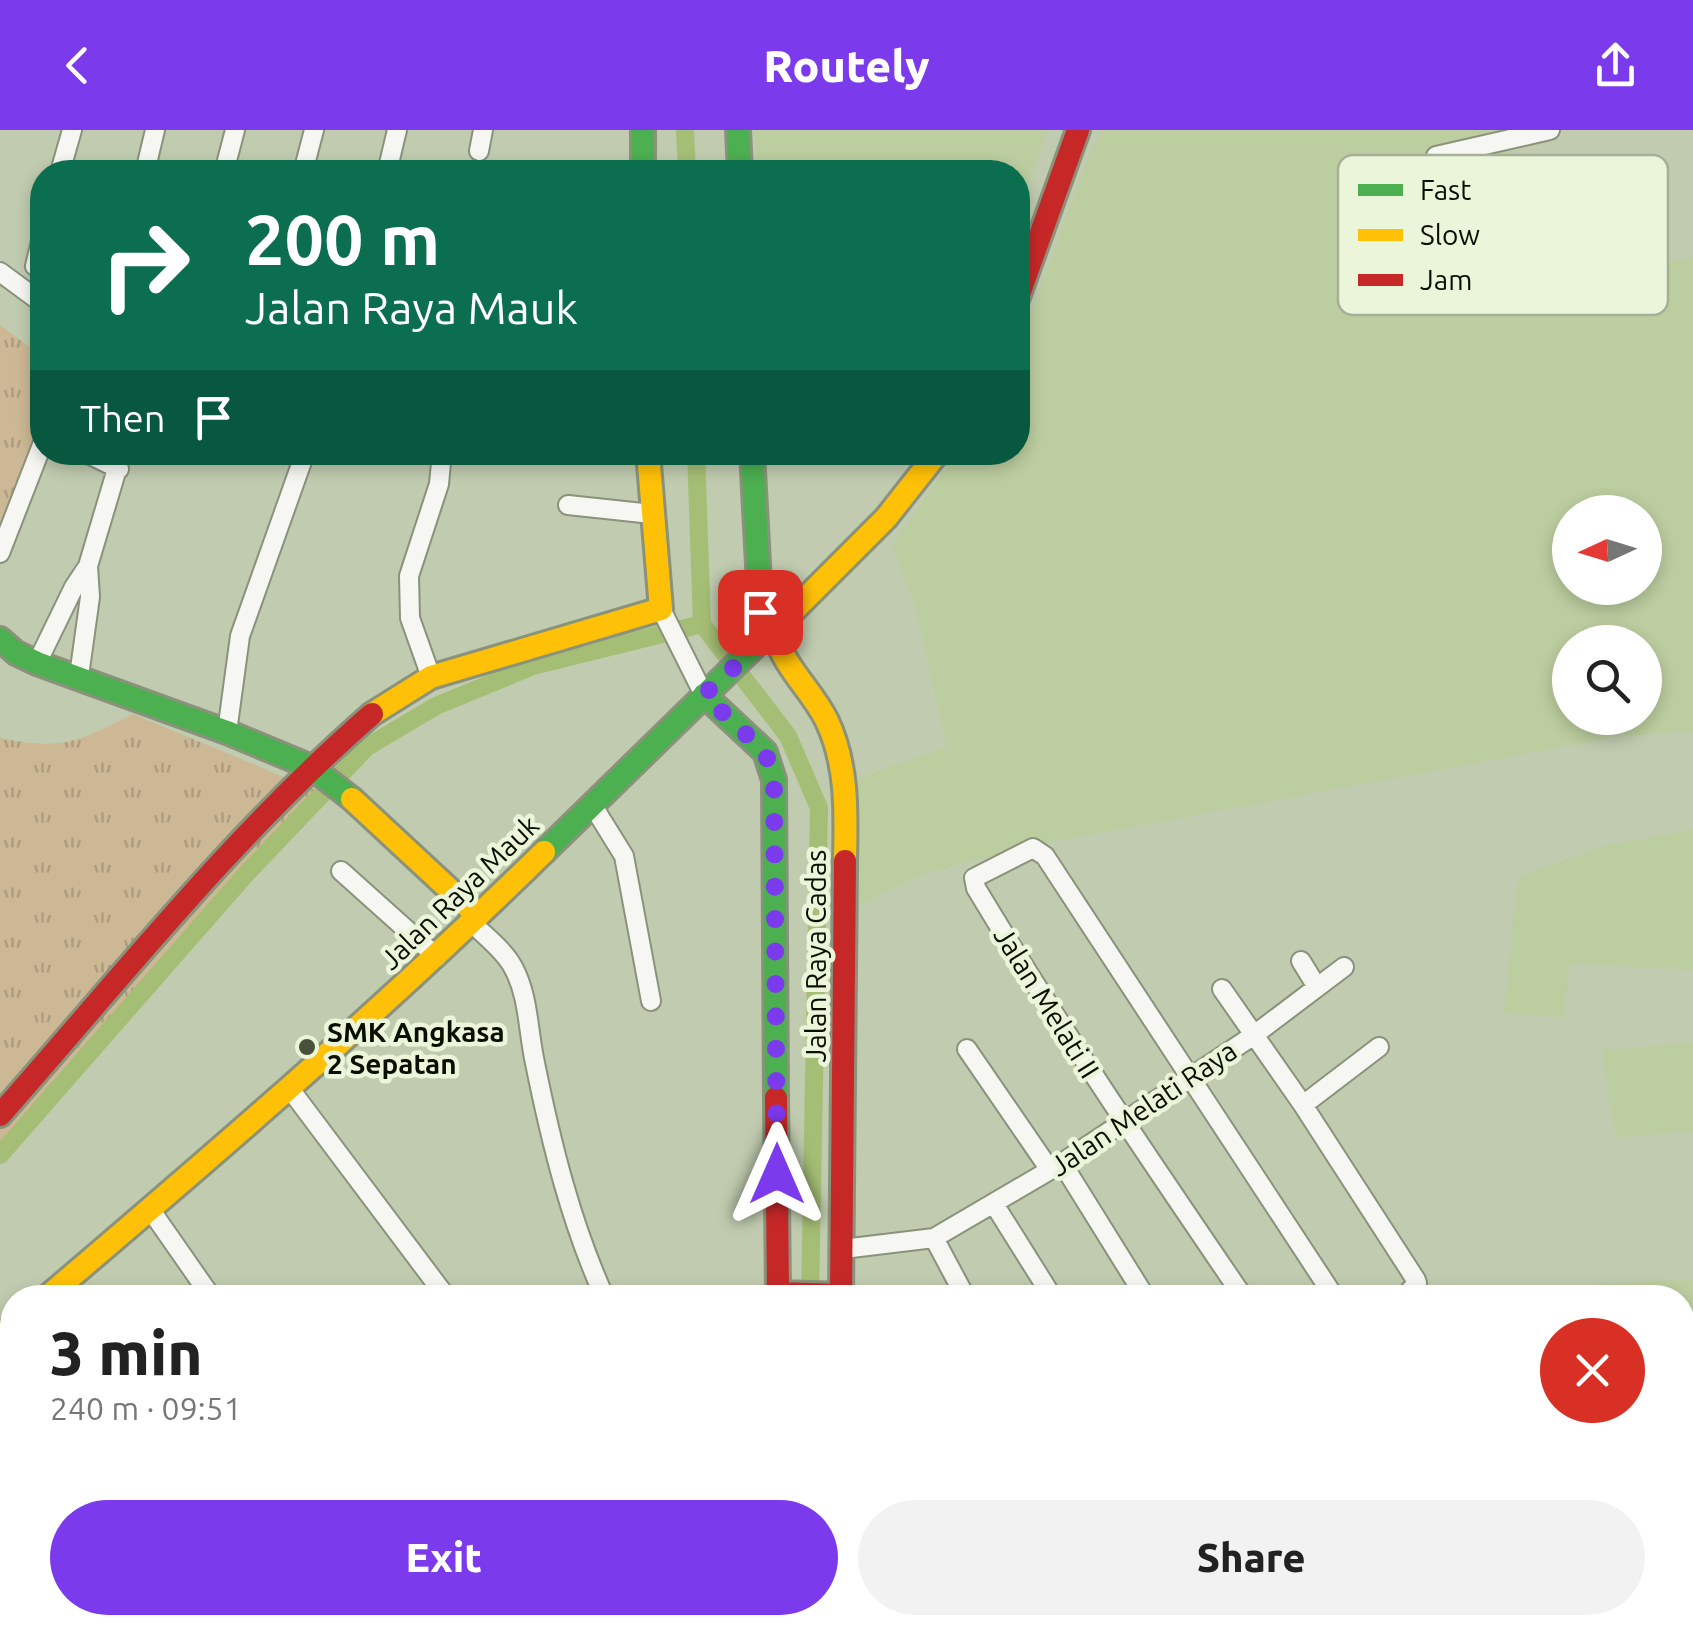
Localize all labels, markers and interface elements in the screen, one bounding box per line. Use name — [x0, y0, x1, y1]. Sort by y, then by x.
icon: back — [50, 38, 105, 93]
icon: share — [1588, 38, 1643, 93]
text: Routely — [763, 40, 930, 91]
legend — [1338, 155, 1668, 315]
text: Fast — [1420, 174, 1471, 205]
icon: right — [80, 200, 210, 330]
text: 200 m — [245, 200, 440, 278]
text: Slow — [1420, 219, 1480, 250]
text: Jam — [1420, 264, 1472, 295]
text: Jalan Raya Mauk — [245, 282, 578, 333]
icon: arrive — [186, 390, 241, 445]
text: Then — [80, 397, 166, 439]
north arrow — [1552, 495, 1662, 605]
map controls — [1552, 495, 1662, 735]
pin — [718, 570, 803, 655]
icon: arrive — [733, 585, 788, 640]
button: search — [1552, 625, 1662, 735]
street label: Jalan Raya Mauk — [374, 809, 544, 975]
street label: Jalan Raya Cadas — [800, 850, 831, 1062]
street label: Jalan Melati II — [988, 921, 1106, 1083]
place label: SMK Angkasa 2 Sepatan — [327, 1016, 505, 1079]
street label: Jalan Melati Raya — [1044, 1034, 1242, 1182]
marker: SMK Angkasa 2 Sepatan — [296, 1036, 318, 1058]
position arrow — [725, 1122, 829, 1226]
button: close — [1540, 1318, 1645, 1423]
text: 3 min — [50, 1319, 203, 1386]
text: 240 m · 09:51 — [50, 1390, 242, 1426]
button: Exit — [50, 1500, 838, 1615]
button: Share — [858, 1500, 1645, 1615]

